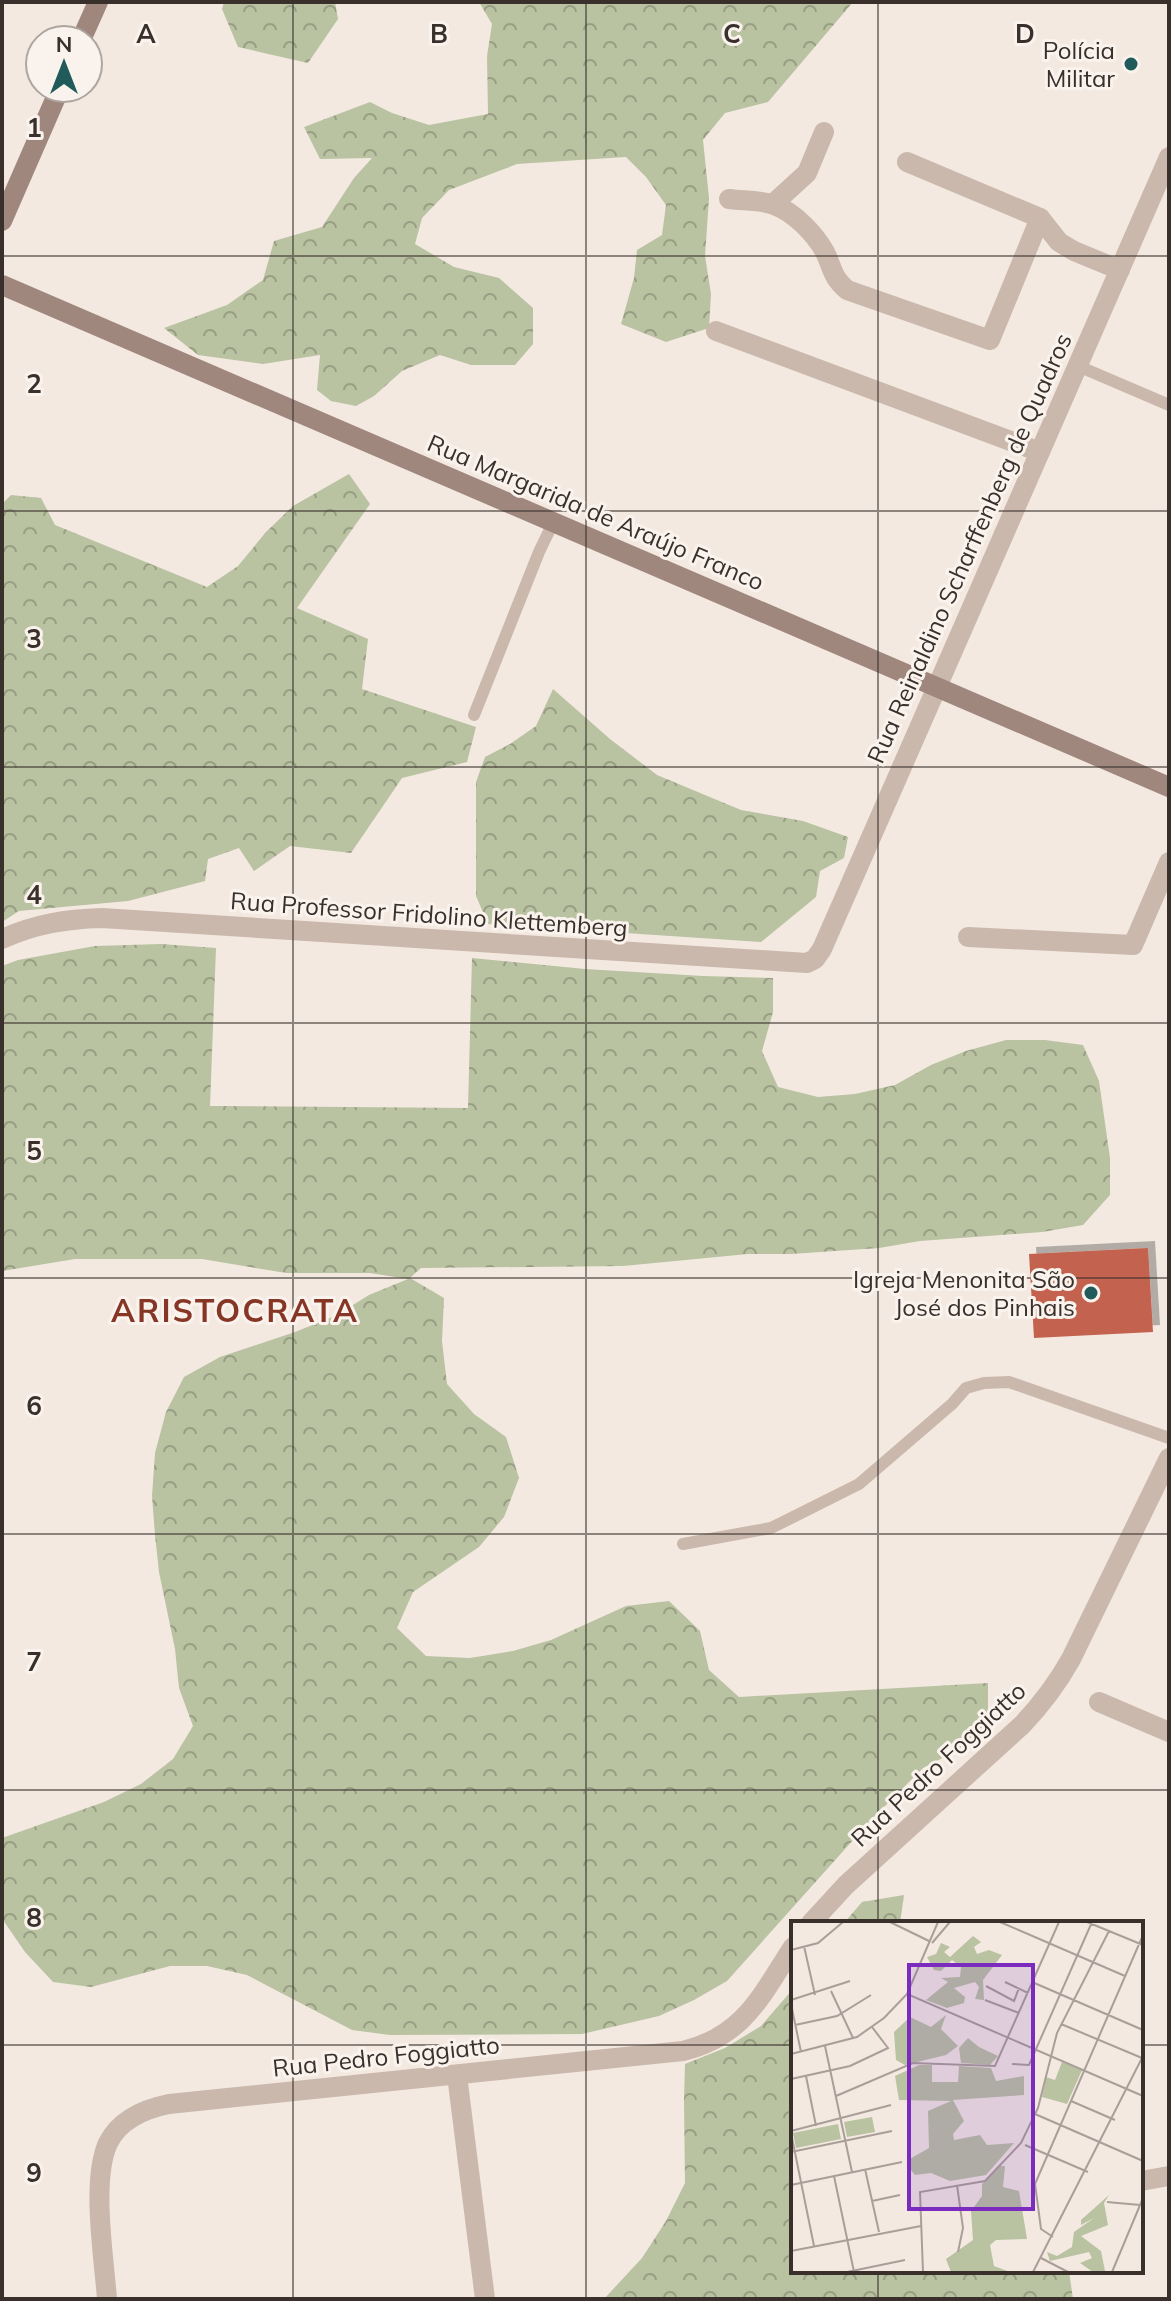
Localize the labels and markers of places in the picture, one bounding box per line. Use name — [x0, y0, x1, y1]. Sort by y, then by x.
place label: Polícia Militar — [1043, 35, 1115, 93]
marker: Polícia Militar — [1122, 55, 1140, 73]
place label: Igreja Menonita São José dos Pinhais — [853, 1264, 1075, 1322]
marker: Igreja Menonita São José dos Pinhais — [1082, 1284, 1100, 1302]

